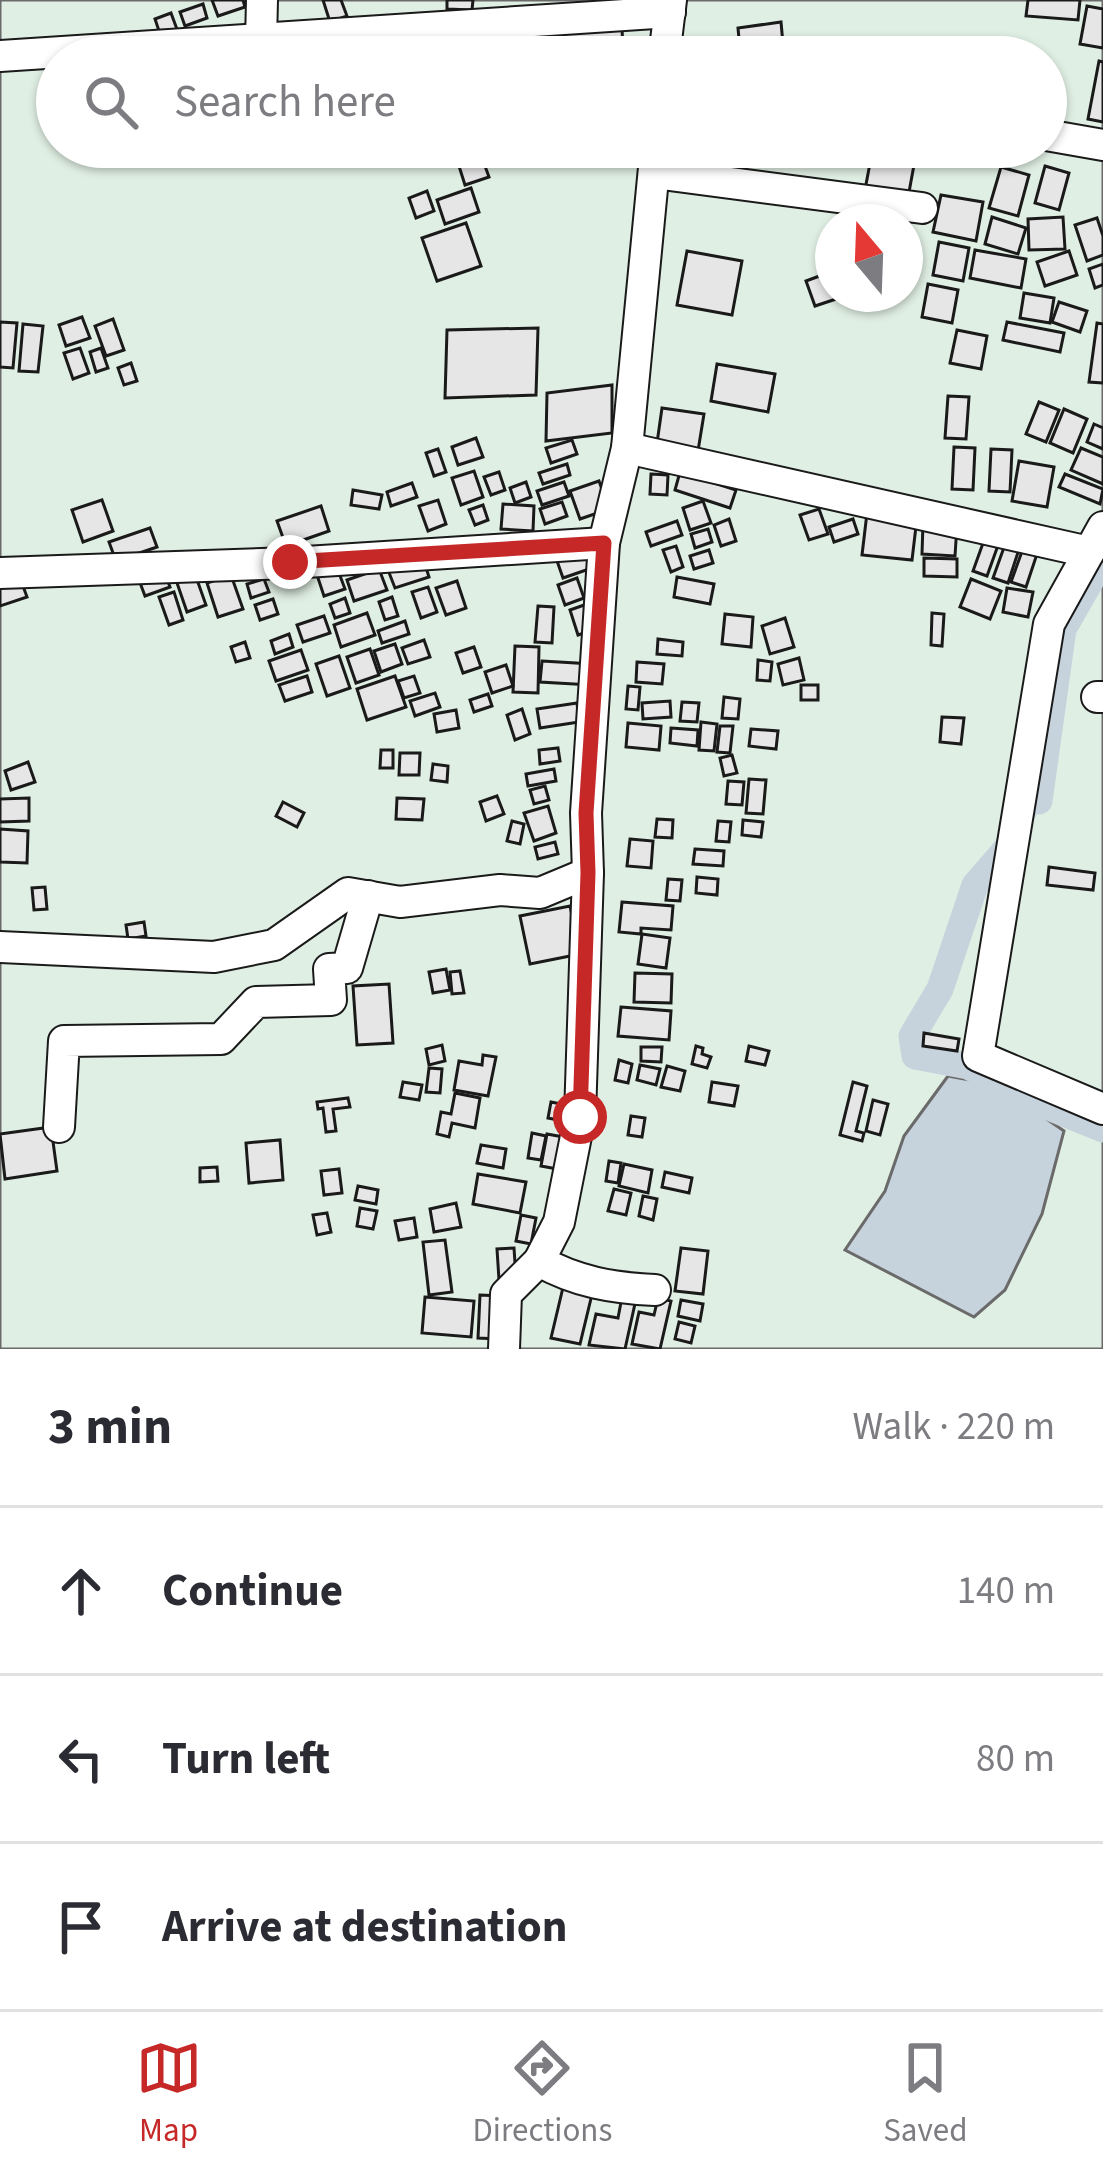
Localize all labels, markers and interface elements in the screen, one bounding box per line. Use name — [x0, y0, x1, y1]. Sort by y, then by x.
search box — [36, 36, 1067, 168]
icon: search — [78, 69, 144, 135]
text: Search here — [174, 70, 396, 134]
north arrow — [815, 204, 923, 312]
route end — [263, 535, 317, 589]
route start — [553, 1090, 607, 1144]
text: 3 min — [48, 1391, 172, 1463]
text: Walk · 220 m — [852, 1399, 1055, 1455]
icon: ahead — [48, 1558, 114, 1624]
text: Continue — [162, 1559, 343, 1623]
text: 140 m — [957, 1563, 1055, 1619]
icon: left — [48, 1726, 114, 1792]
text: Turn left — [162, 1727, 330, 1791]
text: 80 m — [976, 1731, 1055, 1787]
icon: arrive — [48, 1894, 114, 1960]
text: Arrive at destination — [162, 1895, 567, 1959]
tab: Map — [136, 2035, 202, 2154]
tab: Directions — [473, 2035, 612, 2154]
tab: Saved — [883, 2035, 967, 2154]

